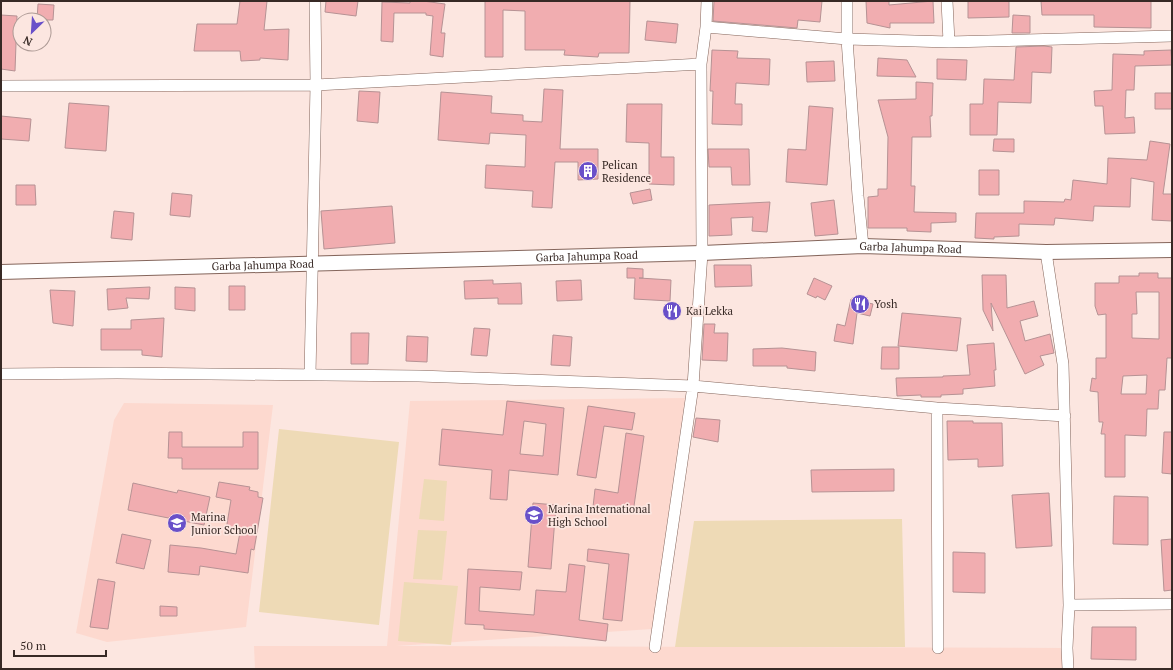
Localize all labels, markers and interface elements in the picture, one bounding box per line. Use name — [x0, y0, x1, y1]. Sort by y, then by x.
north arrow — [12, 12, 52, 52]
text: N — [20, 33, 35, 49]
place label: Pelican Residence — [602, 158, 652, 185]
building icon: Pelican Residence — [577, 160, 599, 182]
street label: Garba Jahumpa Road — [859, 239, 962, 256]
street label: Garba Jahumpa Road — [535, 248, 638, 265]
street label: Garba Jahumpa Road — [212, 257, 314, 273]
restaurant icon: Yosh — [849, 293, 871, 315]
place label: Yosh — [874, 297, 898, 311]
restaurant icon: Kai Lekka — [661, 300, 683, 322]
place label: Kai Lekka — [686, 304, 734, 318]
place label: Marina International High School — [548, 502, 651, 529]
school or university icon: Marina International High School — [523, 504, 545, 526]
place label: Marina Junior School — [191, 510, 257, 537]
school or university icon: Marina Junior School — [166, 512, 188, 534]
scale bar — [14, 632, 106, 658]
text: 50 m — [20, 638, 47, 653]

